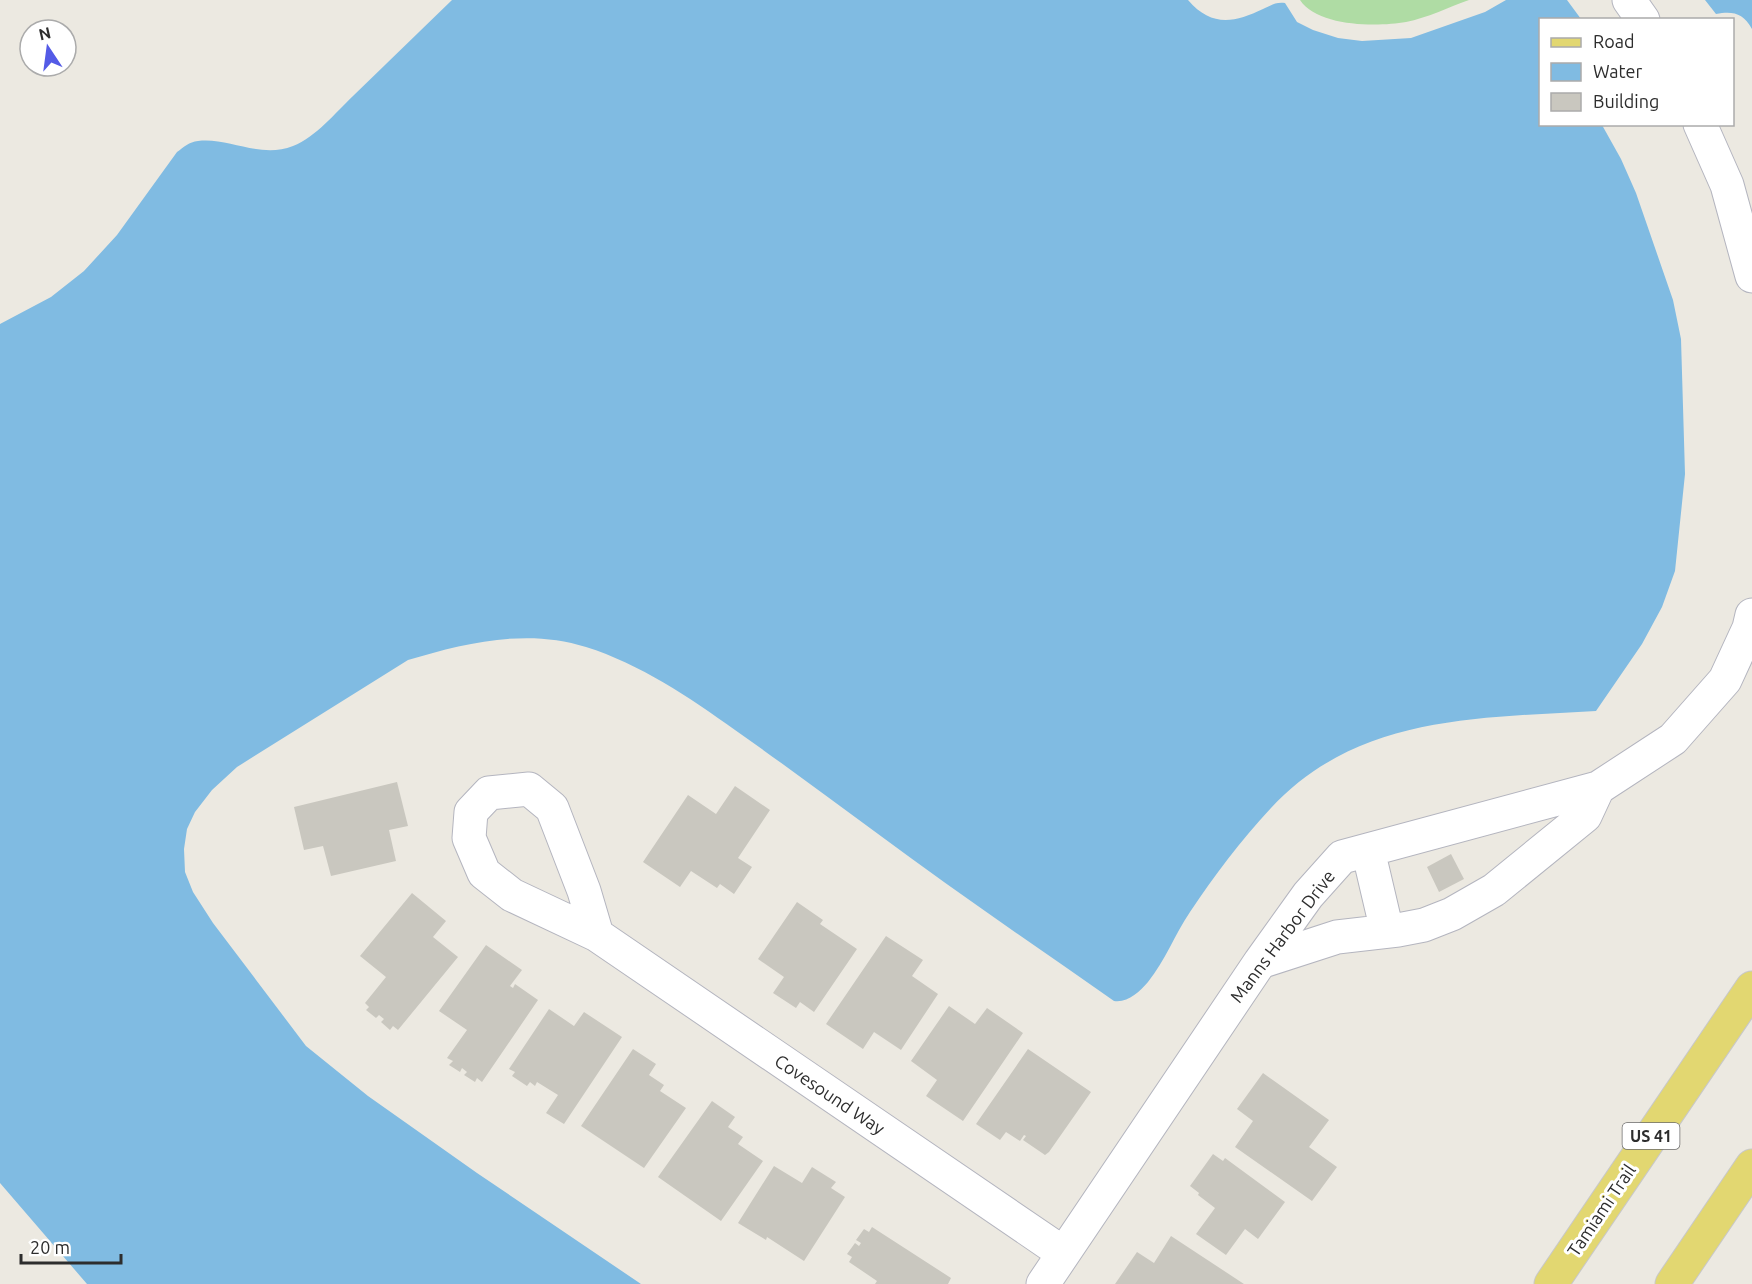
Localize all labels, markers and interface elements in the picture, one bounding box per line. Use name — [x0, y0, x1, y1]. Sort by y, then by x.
north arrow — [18, 18, 78, 78]
legend — [1539, 18, 1734, 126]
text: N — [37, 23, 52, 43]
text: Road — [1593, 31, 1635, 51]
text: Water — [1593, 61, 1643, 81]
text: Building — [1593, 91, 1659, 111]
street label: Manns Harbor Drive — [1226, 866, 1338, 1006]
street label: Covesound Way — [771, 1050, 889, 1138]
road number: US 41 — [1622, 1123, 1680, 1149]
street label: Tamiami Trail — [1563, 1160, 1639, 1260]
scale bar — [21, 1227, 122, 1265]
text: 20 m — [30, 1237, 70, 1257]

